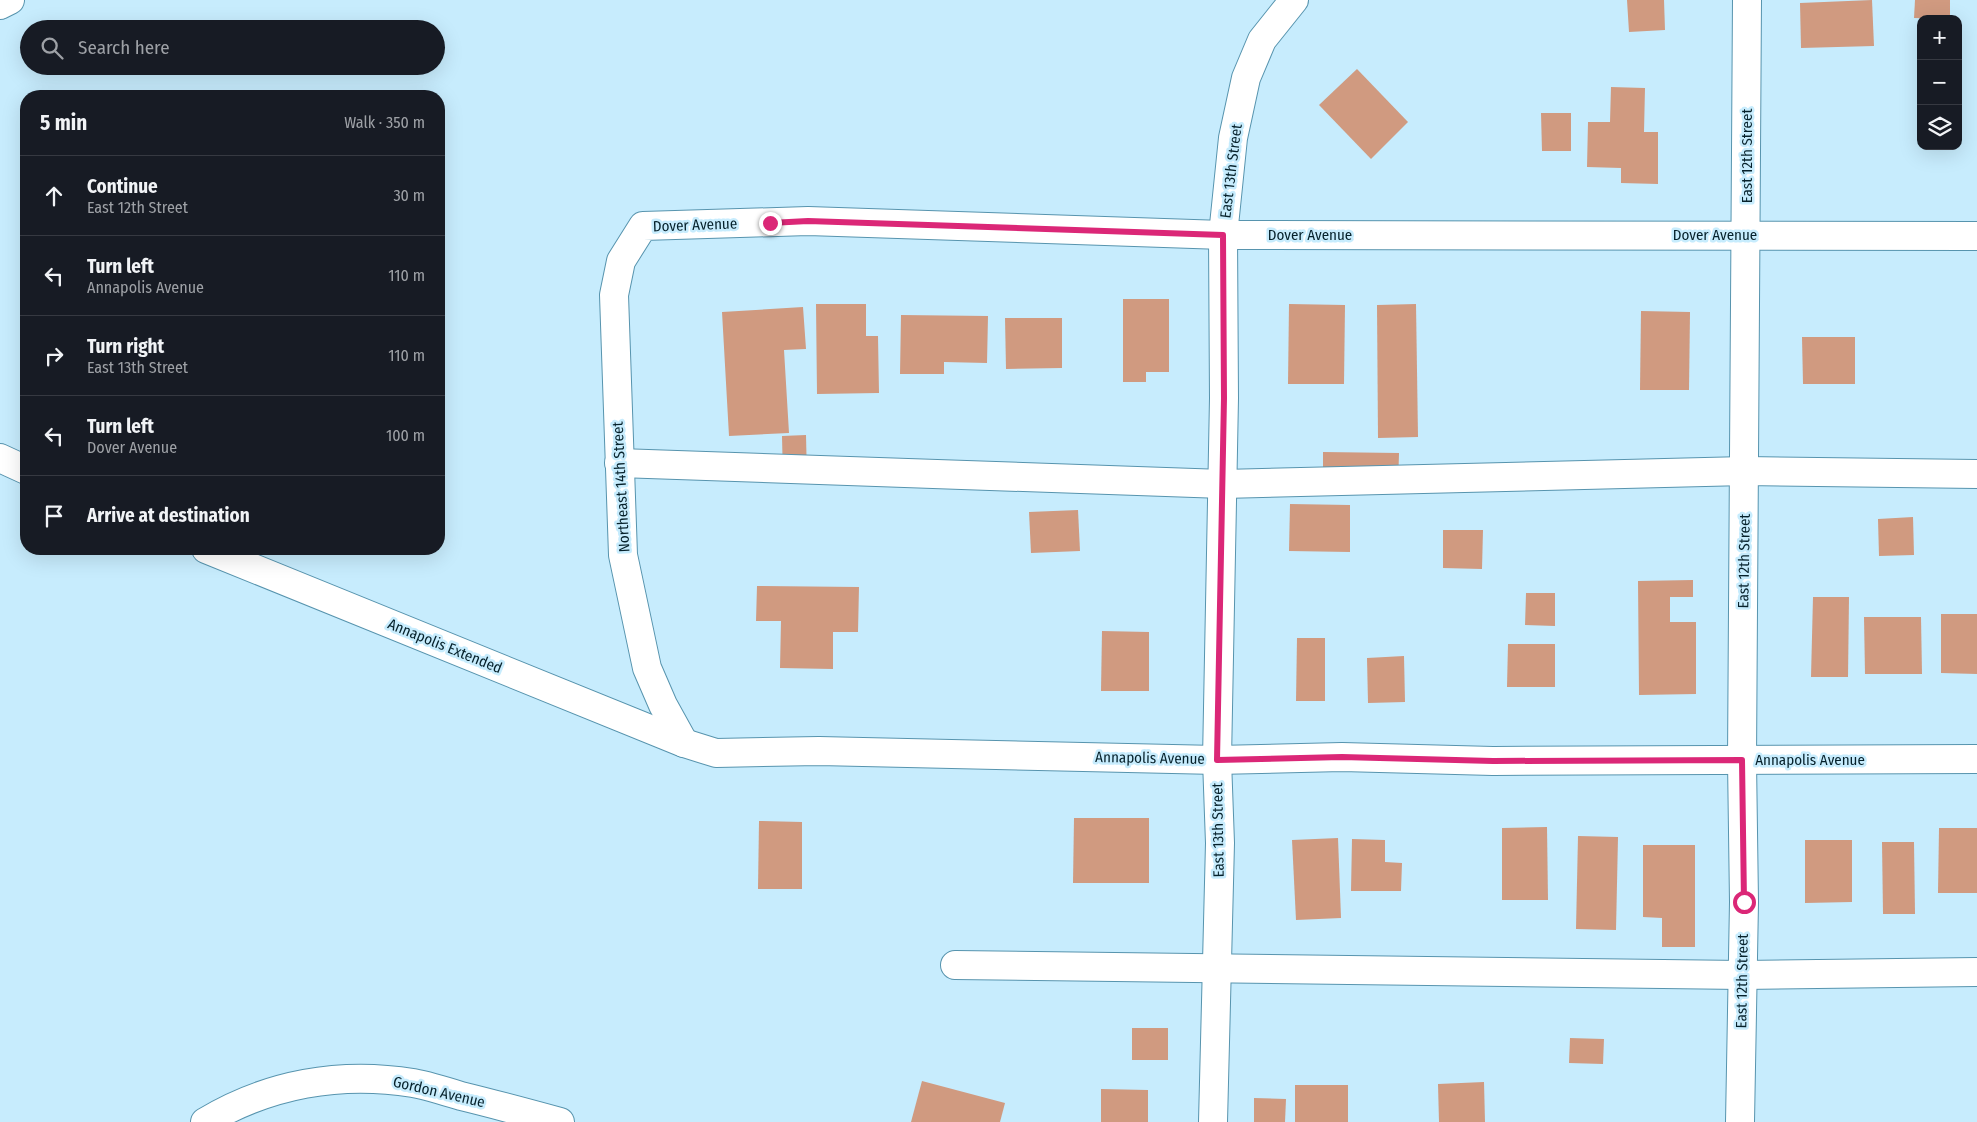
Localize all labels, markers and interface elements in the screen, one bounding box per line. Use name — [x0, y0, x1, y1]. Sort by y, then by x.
map controls — [1917, 15, 1962, 150]
button: + — [1917, 15, 1962, 60]
search box — [20, 20, 445, 75]
icon: search — [38, 34, 66, 62]
text: Search here — [78, 36, 170, 59]
button: − — [1917, 60, 1962, 105]
button: layers — [1917, 105, 1962, 150]
street label: East 12th Street — [1738, 109, 1756, 203]
text: 5 min — [40, 110, 87, 136]
text: Walk · 350 m — [344, 113, 425, 132]
street label: East 13th Street — [1216, 123, 1246, 219]
text: Continue — [87, 175, 158, 198]
icon: ahead — [40, 182, 68, 210]
text: 30 m — [393, 186, 425, 205]
text: East 12th Street — [87, 198, 188, 217]
route end — [759, 212, 782, 235]
street label: Dover Avenue — [653, 215, 737, 235]
street label: Dover Avenue — [1268, 226, 1352, 244]
street label: Dover Avenue — [1673, 226, 1757, 244]
text: Turn left — [87, 255, 154, 278]
icon: left — [40, 262, 68, 290]
text: 110 m — [388, 266, 425, 285]
text: Annapolis Avenue — [87, 278, 204, 297]
text: Turn right — [87, 335, 164, 358]
icon: right — [40, 342, 68, 370]
text: 110 m — [388, 346, 425, 365]
text: East 13th Street — [87, 358, 188, 377]
text: Turn left — [87, 415, 154, 438]
street label: Northeast 14th Street — [609, 421, 633, 553]
icon: left — [40, 422, 68, 450]
text: 100 m — [386, 426, 425, 445]
text: Dover Avenue — [87, 438, 177, 457]
icon: arrive — [40, 502, 68, 530]
text: Arrive at destination — [87, 504, 250, 527]
street label: East 12th Street — [1734, 513, 1754, 608]
street label: Annapolis Extended — [385, 615, 505, 677]
street label: Annapolis Avenue — [1095, 748, 1205, 768]
street label: Annapolis Avenue — [1755, 751, 1865, 769]
street label: East 13th Street — [1208, 782, 1228, 878]
route start — [1733, 891, 1756, 914]
street label: East 12th Street — [1732, 933, 1752, 1028]
street label: Gordon Avenue — [391, 1073, 487, 1111]

